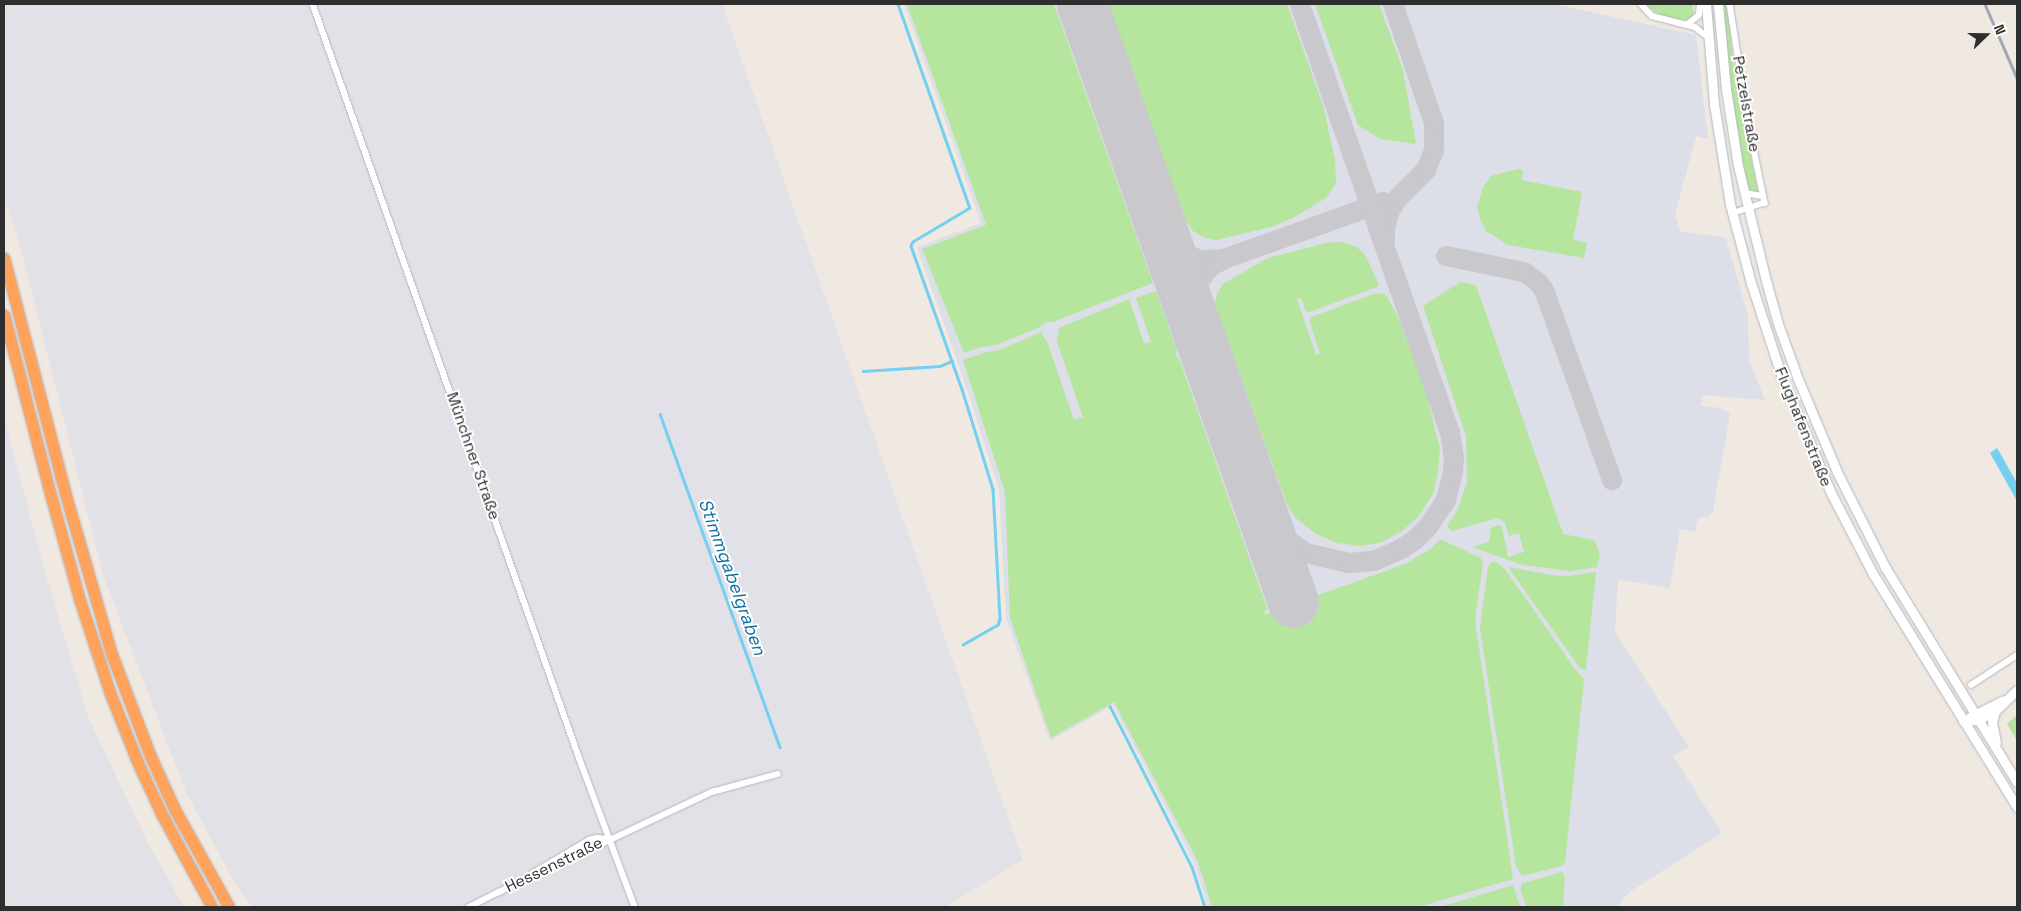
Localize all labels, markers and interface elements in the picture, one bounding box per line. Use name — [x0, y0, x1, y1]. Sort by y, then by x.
north arrow — [1961, 10, 2011, 60]
text: N — [1990, 22, 2010, 37]
street label: Petzelstraße — [1728, 54, 1764, 154]
street label: Flughafenstraße — [1770, 364, 1836, 490]
street label: Münchner Straße — [442, 390, 504, 522]
water label: Stimmgabelgraben — [694, 496, 770, 658]
street label: Hessenstraße — [502, 833, 606, 897]

